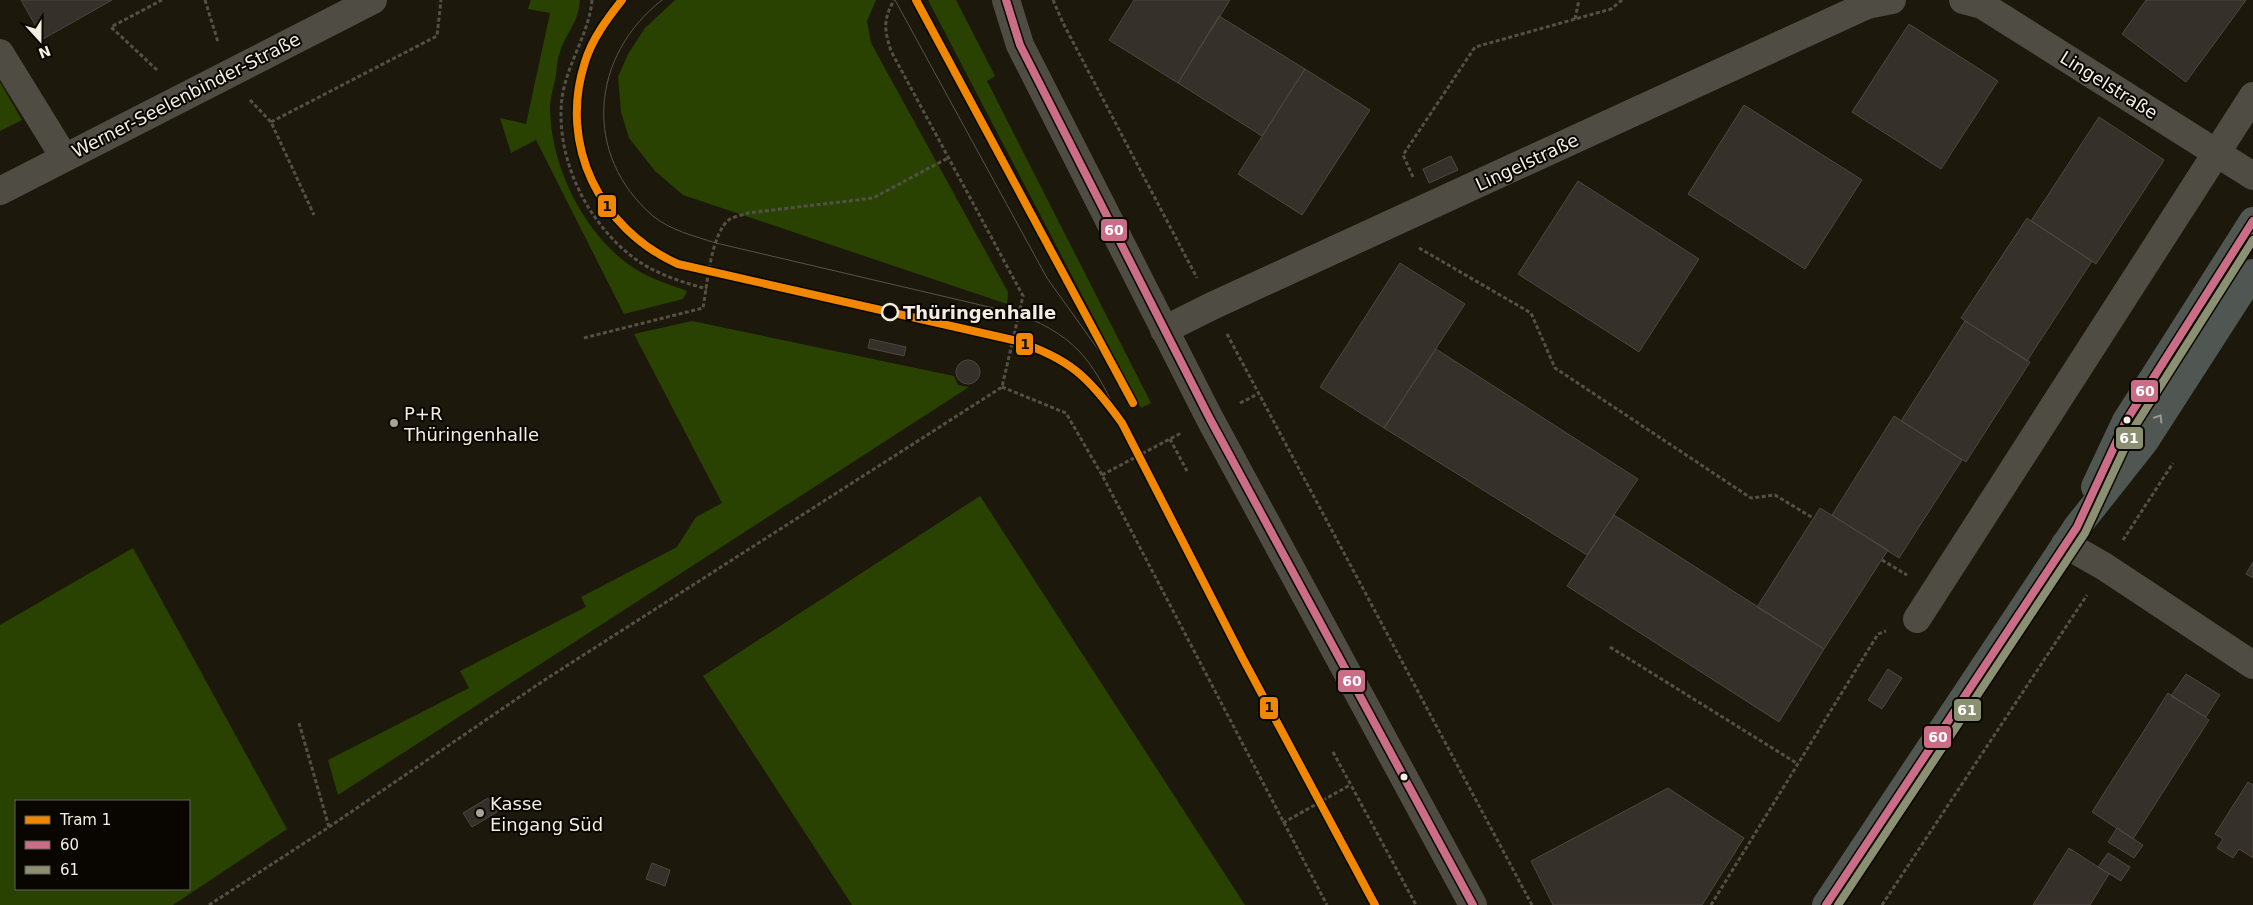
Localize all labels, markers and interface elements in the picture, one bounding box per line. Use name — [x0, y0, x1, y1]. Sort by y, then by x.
north arrow — [15, 15, 65, 65]
street label: Werner-Seelenbinder-Straße — [68, 28, 304, 162]
text: N — [36, 43, 53, 62]
street label: Lingelstraße — [2056, 47, 2162, 123]
street label: Lingelstraße — [1472, 129, 1582, 195]
line badge: 1 — [597, 194, 617, 218]
text: 1 — [602, 198, 612, 214]
line badge: 60 — [1100, 218, 1128, 242]
text: 60 — [1104, 222, 1124, 238]
place label: Thüringenhalle — [903, 302, 1056, 323]
marker: Thüringenhalle — [881, 303, 899, 321]
line badge: 1 — [1015, 332, 1034, 356]
text: 1 — [1020, 336, 1030, 352]
line badge: 60 — [2130, 379, 2159, 403]
text: 60 — [2135, 383, 2155, 399]
place label: P+R Thüringenhalle — [403, 403, 539, 445]
unlabelled marker — [2122, 415, 2132, 425]
one-way arrow — [2153, 415, 2163, 424]
marker: P+R Thüringenhalle — [388, 417, 400, 429]
line badge: 61 — [2115, 426, 2144, 450]
text: 61 — [2119, 430, 2139, 446]
line badge: 60 — [1337, 669, 1366, 693]
text: 60 — [1342, 673, 1362, 689]
line badge: 1 — [1259, 696, 1279, 720]
line badge: 61 — [1953, 698, 1982, 722]
text: 1 — [1264, 699, 1274, 715]
text: 61 — [1957, 702, 1977, 718]
line badge: 60 — [1923, 725, 1952, 749]
text: 60 — [1928, 729, 1948, 745]
unlabelled marker — [1399, 772, 1409, 782]
place label: Kasse Eingang Süd — [490, 793, 603, 835]
legend — [15, 800, 190, 890]
marker: Kasse Eingang Süd — [474, 807, 486, 819]
text: Tram 1 — [59, 811, 111, 829]
text: 60 — [60, 836, 79, 854]
text: 61 — [60, 861, 79, 879]

